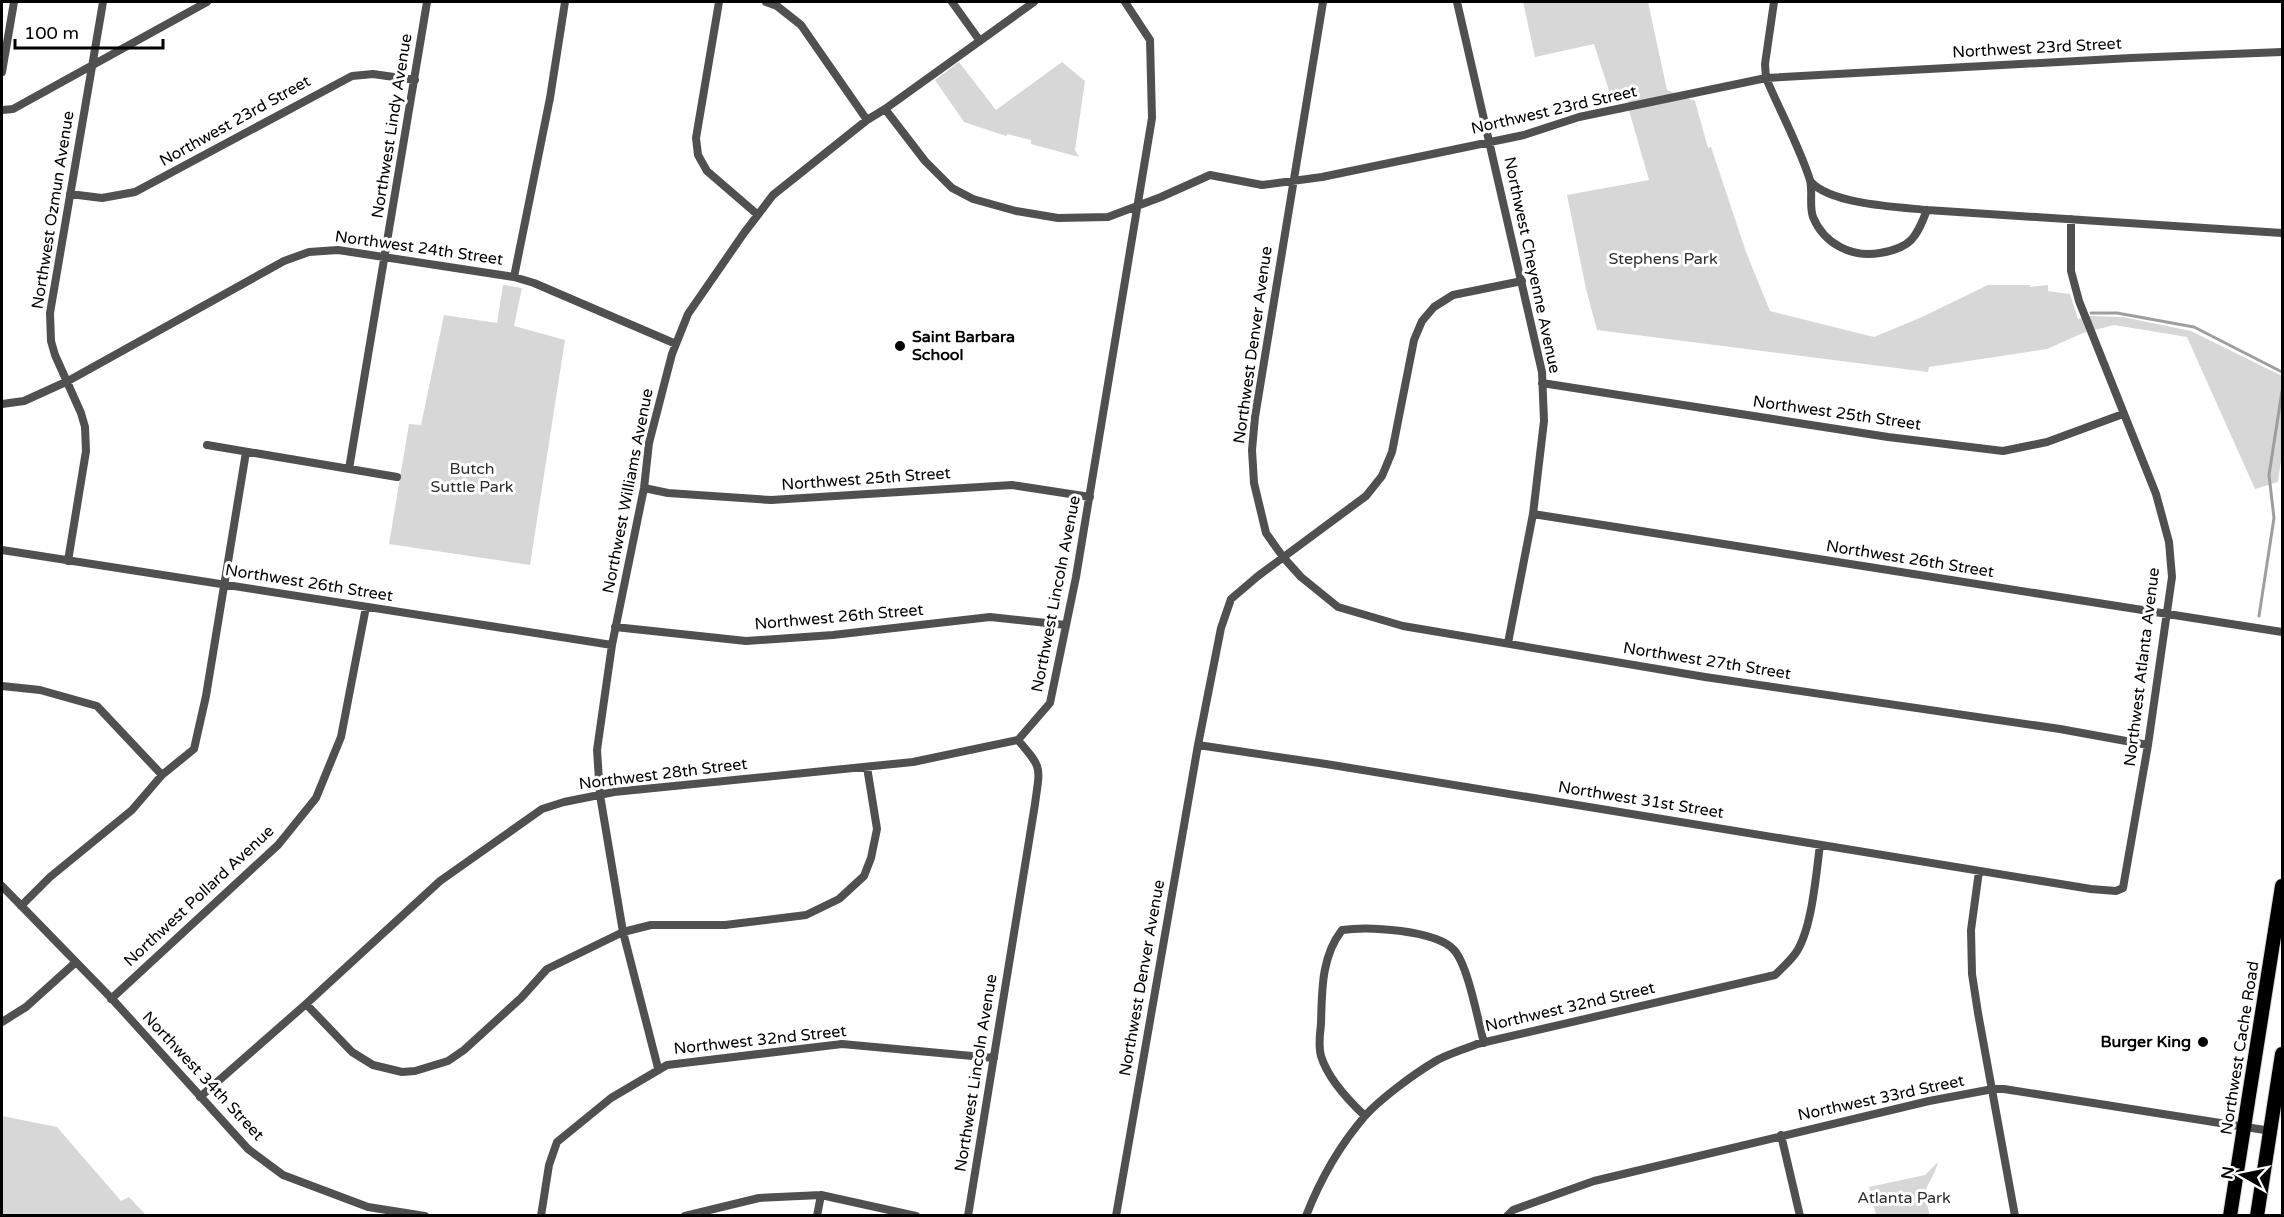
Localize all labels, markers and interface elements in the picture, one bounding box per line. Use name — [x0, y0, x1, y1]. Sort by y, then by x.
scale bar — [15, 12, 164, 50]
text: 100 m — [24, 22, 79, 44]
street label: Northwest Lindy Avenue — [368, 32, 416, 220]
street label: Northwest 23rd Street — [1952, 34, 2122, 62]
street label: Northwest 23rd Street — [156, 71, 314, 171]
street label: Northwest 23rd Street — [1469, 81, 1639, 139]
street label: Northwest Ozmun Avenue — [27, 110, 79, 310]
street label: Northwest Cheyenne Avenue — [1499, 155, 1565, 375]
street label: Northwest 24th Street — [334, 226, 504, 270]
street label: Northwest Denver Avenue — [1229, 245, 1277, 445]
park label: Stephens Park — [1608, 249, 1718, 269]
place label: Saint Barbara School — [912, 327, 1015, 365]
marker: Saint Barbara School — [893, 339, 907, 353]
street label: Northwest Williams Avenue — [598, 387, 658, 595]
street label: Northwest 25th Street — [1752, 391, 1922, 435]
park label: Butch Suttle Park — [430, 459, 514, 497]
street label: Northwest 25th Street — [781, 463, 951, 495]
street label: Northwest Lincoln Avenue — [1027, 494, 1085, 694]
street label: Northwest 26th Street — [1825, 536, 1995, 582]
street label: Northwest 26th Street — [224, 560, 394, 606]
street label: Northwest Atlanta Avenue — [2120, 566, 2164, 768]
street label: Northwest 26th Street — [754, 600, 924, 634]
street label: Northwest 27th Street — [1622, 638, 1792, 684]
street label: Northwest 28th Street — [578, 754, 748, 794]
street label: Northwest 31st Street — [1557, 777, 1725, 823]
street label: Northwest Pollard Avenue — [120, 821, 278, 971]
street label: Northwest Denver Avenue — [1115, 878, 1169, 1078]
street label: Northwest Cache Road — [2216, 960, 2264, 1136]
street label: Northwest Lincoln Avenue — [950, 973, 1002, 1173]
street label: Northwest 32nd Street — [1483, 978, 1657, 1036]
street label: Northwest 34th Street — [138, 1007, 268, 1145]
street label: Northwest 32nd Street — [673, 1021, 847, 1059]
place label: Burger King — [2100, 1032, 2191, 1052]
marker: Burger King — [2196, 1035, 2210, 1049]
street label: Northwest 33rd Street — [1796, 1071, 1966, 1125]
north arrow — [2212, 1145, 2272, 1205]
text: N — [2217, 1165, 2239, 1181]
park label: Atlanta Park — [1857, 1188, 1951, 1208]

